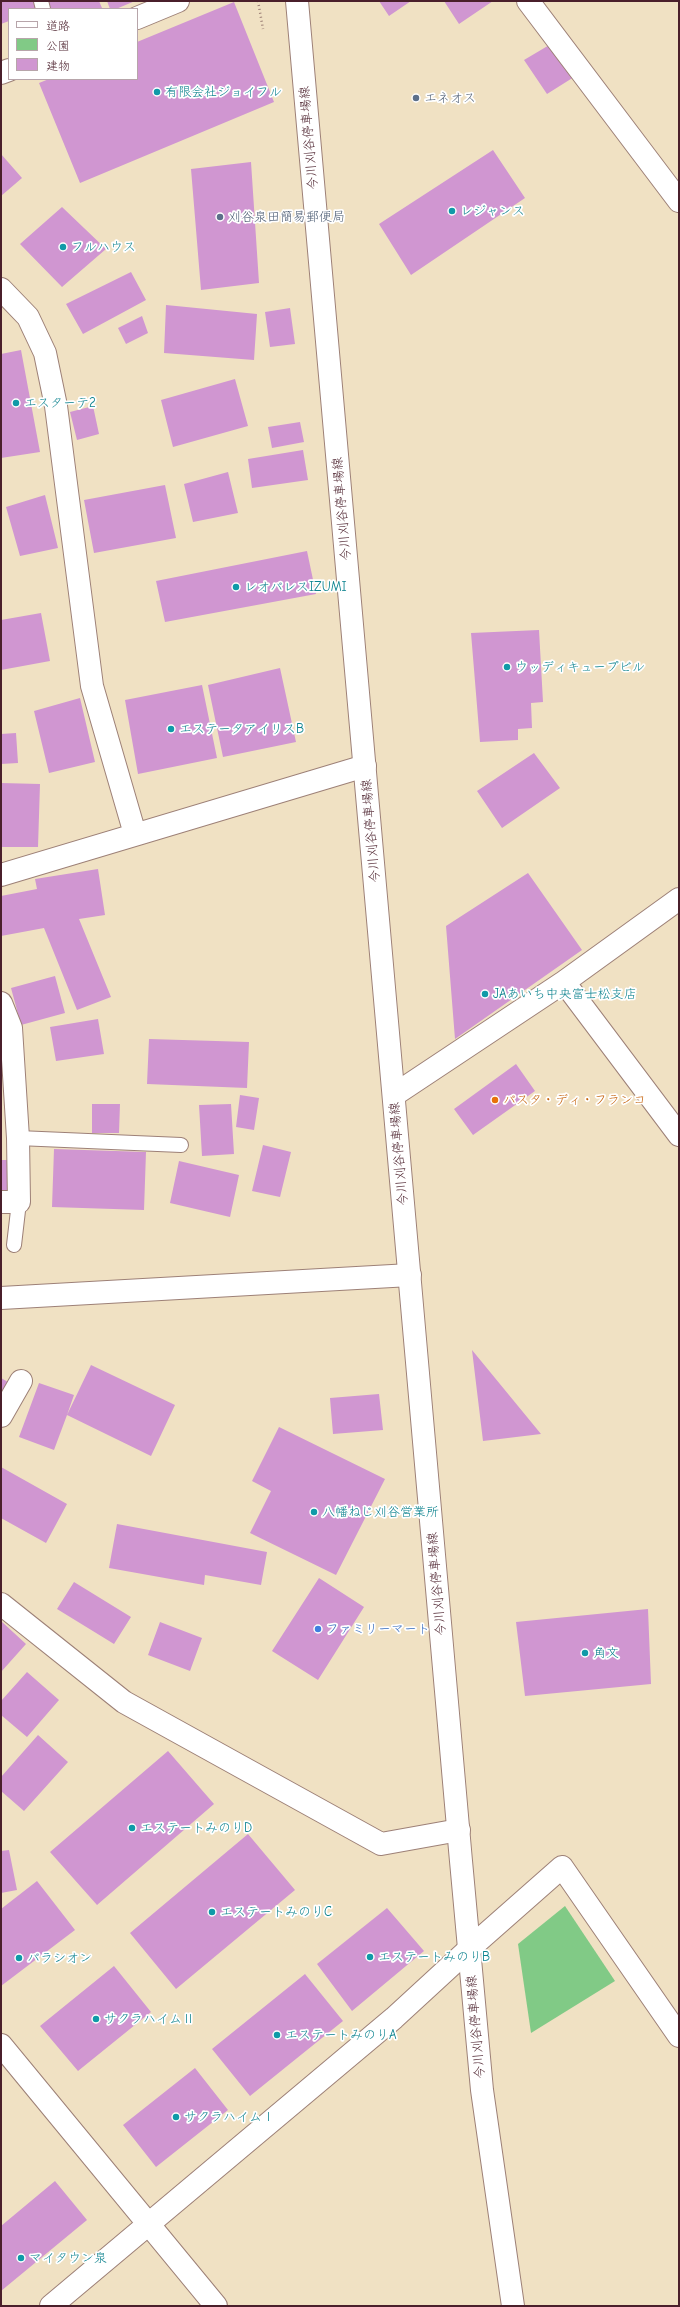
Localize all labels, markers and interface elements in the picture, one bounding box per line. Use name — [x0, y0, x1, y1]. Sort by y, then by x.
legend — [8, 8, 138, 80]
text: 道路 — [46, 19, 70, 33]
text: 公園 — [46, 39, 70, 53]
text: 建物 — [46, 59, 70, 73]
place label: 有限会社ジョイフル — [165, 84, 282, 100]
street label: 今川刈谷停車場線 — [297, 86, 321, 190]
marker: 有限会社ジョイフル — [152, 87, 162, 97]
place label: エネオス — [424, 90, 476, 106]
marker: エネオス — [411, 93, 421, 103]
place label: レジャンス — [460, 203, 525, 219]
marker: レジャンス — [447, 206, 457, 216]
place label: 刈谷泉田簡易郵便局 — [228, 209, 345, 225]
marker: 刈谷泉田簡易郵便局 — [215, 212, 225, 222]
place label: フルハウス — [71, 239, 136, 255]
marker: フルハウス — [58, 242, 68, 252]
place label: エスターテ2 — [24, 395, 96, 411]
marker: エスターテ2 — [11, 398, 21, 408]
street label: 今川刈谷停車場線 — [330, 457, 354, 561]
place label: レオパレスIZUMI — [244, 579, 347, 595]
marker: レオパレスIZUMI — [231, 582, 241, 592]
place label: ウッディキューブビル — [515, 659, 645, 675]
marker: ウッディキューブビル — [502, 662, 512, 672]
place label: エステータアイリスB — [179, 721, 304, 737]
marker: エステータアイリスB — [166, 724, 176, 734]
street label: 今川刈谷停車場線 — [359, 779, 383, 883]
place label: JAあいち中央富士松支店 — [493, 986, 636, 1002]
marker: JAあいち中央富士松支店 — [480, 989, 490, 999]
place label: パスタ・ディ・フランコ — [503, 1092, 646, 1108]
marker: パスタ・ディ・フランコ — [490, 1095, 500, 1105]
street label: 今川刈谷停車場線 — [387, 1102, 411, 1206]
place label: 八幡ねじ刈谷営業所 — [322, 1504, 439, 1520]
marker: 八幡ねじ刈谷営業所 — [309, 1507, 319, 1517]
street label: 今川刈谷停車場線 — [425, 1532, 449, 1636]
place label: ファミリーマート — [326, 1621, 430, 1637]
marker: ファミリーマート — [313, 1624, 323, 1634]
place label: 角文 — [593, 1645, 619, 1661]
marker: 角文 — [580, 1648, 590, 1658]
place label: エステートみのりD — [140, 1820, 252, 1836]
marker: エステートみのりD — [127, 1823, 137, 1833]
place label: エステートみのりC — [220, 1904, 332, 1920]
marker: エステートみのりC — [207, 1907, 217, 1917]
place label: エステートみのりB — [378, 1949, 490, 1965]
place label: パラシオン — [27, 1950, 92, 1966]
marker: エステートみのりB — [365, 1952, 375, 1962]
marker: パラシオン — [14, 1953, 24, 1963]
street label: 今川刈谷停車場線 — [464, 1975, 488, 2079]
place label: サクラハイムⅡ — [104, 2011, 195, 2027]
marker: サクラハイムⅡ — [91, 2014, 101, 2024]
place label: エステートみのりA — [285, 2027, 397, 2043]
marker: エステートみのりA — [272, 2030, 282, 2040]
place label: サクラハイムⅠ — [184, 2109, 275, 2125]
marker: サクラハイムⅠ — [171, 2112, 181, 2122]
place label: マイタウン泉 — [29, 2250, 107, 2266]
marker: マイタウン泉 — [16, 2253, 26, 2263]

